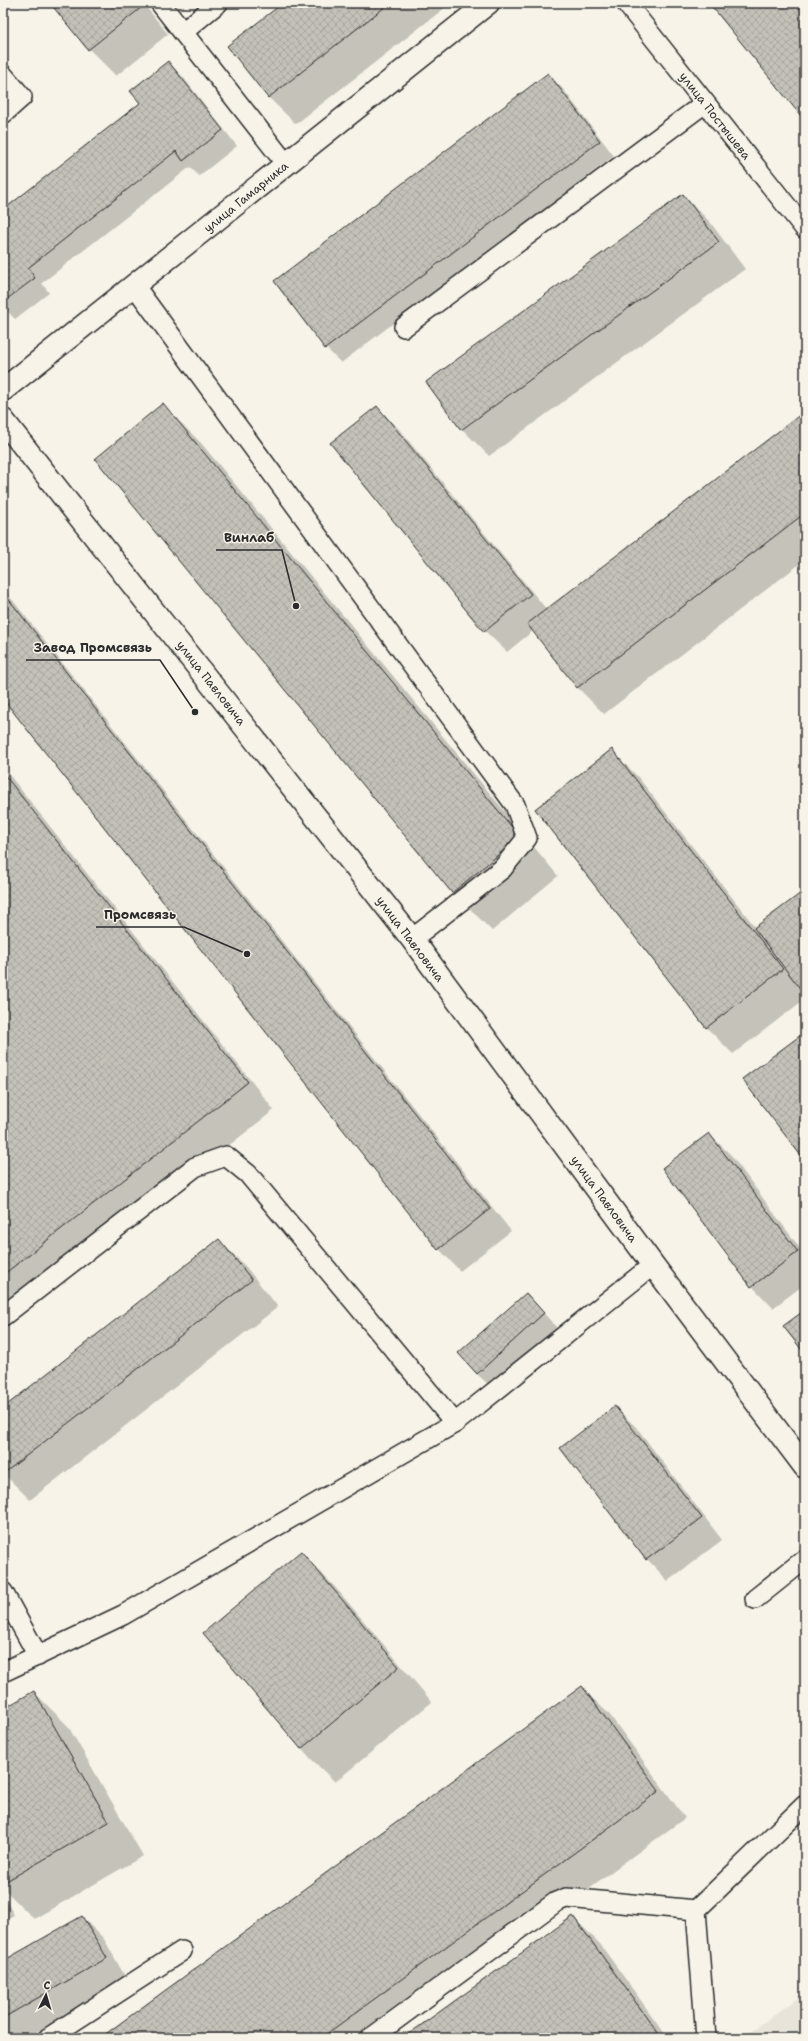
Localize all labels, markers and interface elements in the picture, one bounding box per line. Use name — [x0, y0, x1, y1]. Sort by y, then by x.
street label: улица Постышева — [676, 69, 755, 164]
street label: улица Гамарника — [200, 158, 292, 236]
callout: Винлаб — [216, 525, 282, 550]
text: Винлаб — [224, 529, 274, 546]
callout: Завод Промсвязь — [26, 635, 160, 660]
street label: улица Павловича — [173, 637, 250, 729]
text: Завод Промсвязь — [34, 639, 152, 656]
street label: улица Павловича — [372, 893, 448, 986]
callout: Промсвязь — [96, 902, 184, 927]
text: Промсвязь — [104, 906, 176, 923]
street label: улица Павловича — [567, 1152, 641, 1246]
north arrow — [26, 1975, 66, 2015]
text: С — [43, 1978, 51, 1993]

